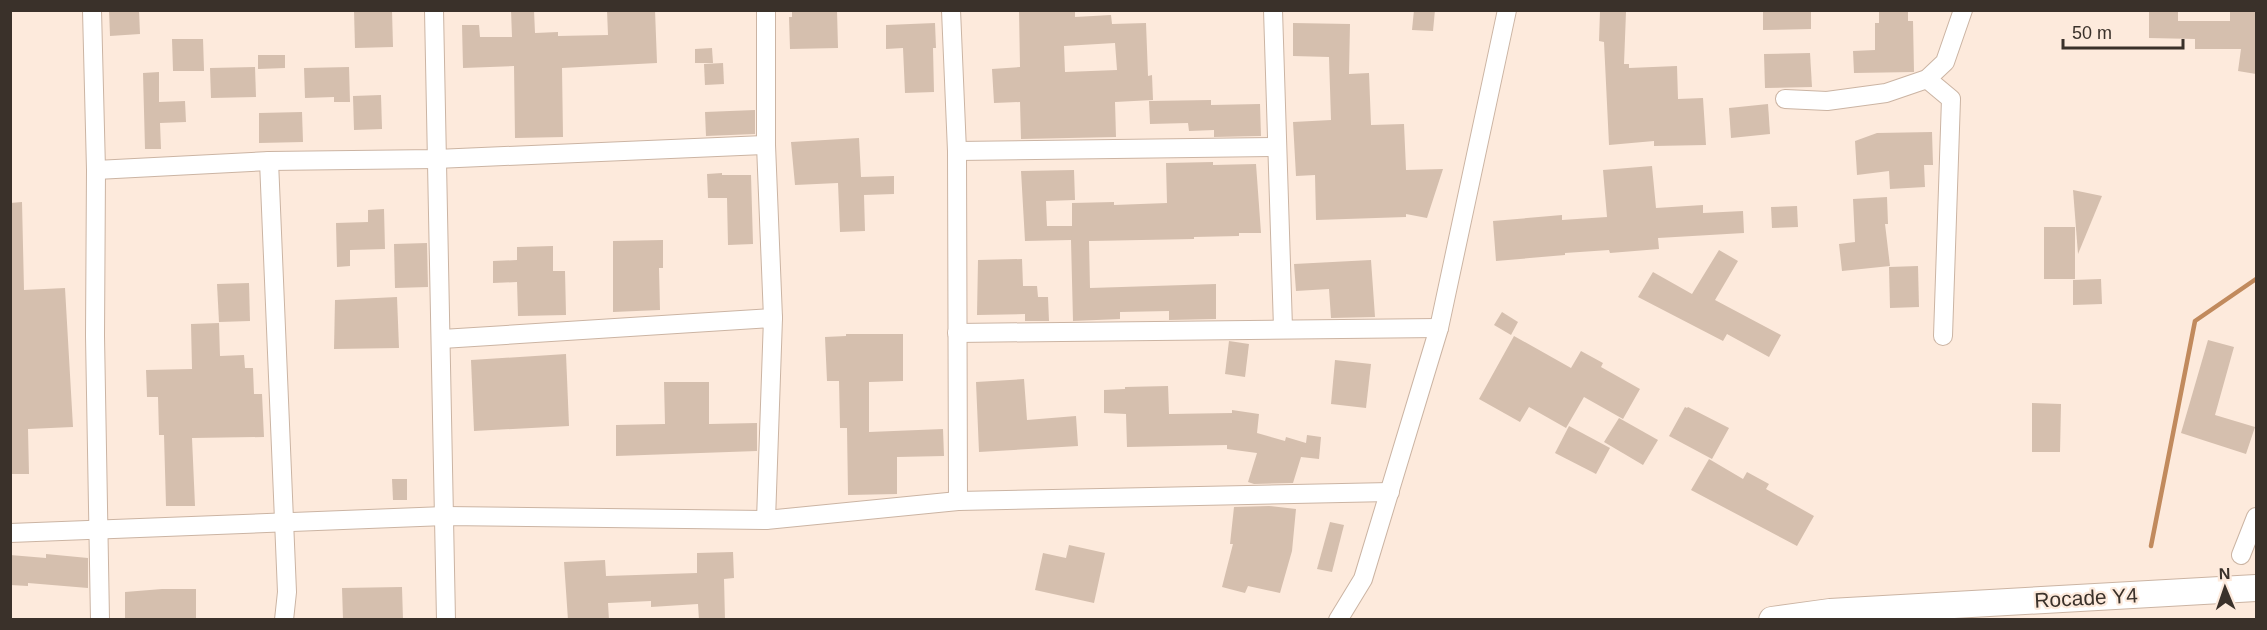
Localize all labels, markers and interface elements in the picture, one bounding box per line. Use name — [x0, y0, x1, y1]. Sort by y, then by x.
scale bar — [2063, 12, 2183, 50]
text: 50 m — [2072, 23, 2112, 43]
north arrow — [2195, 558, 2255, 618]
text: N — [2218, 565, 2231, 582]
street label: Rocade Y4 — [2034, 583, 2139, 612]

